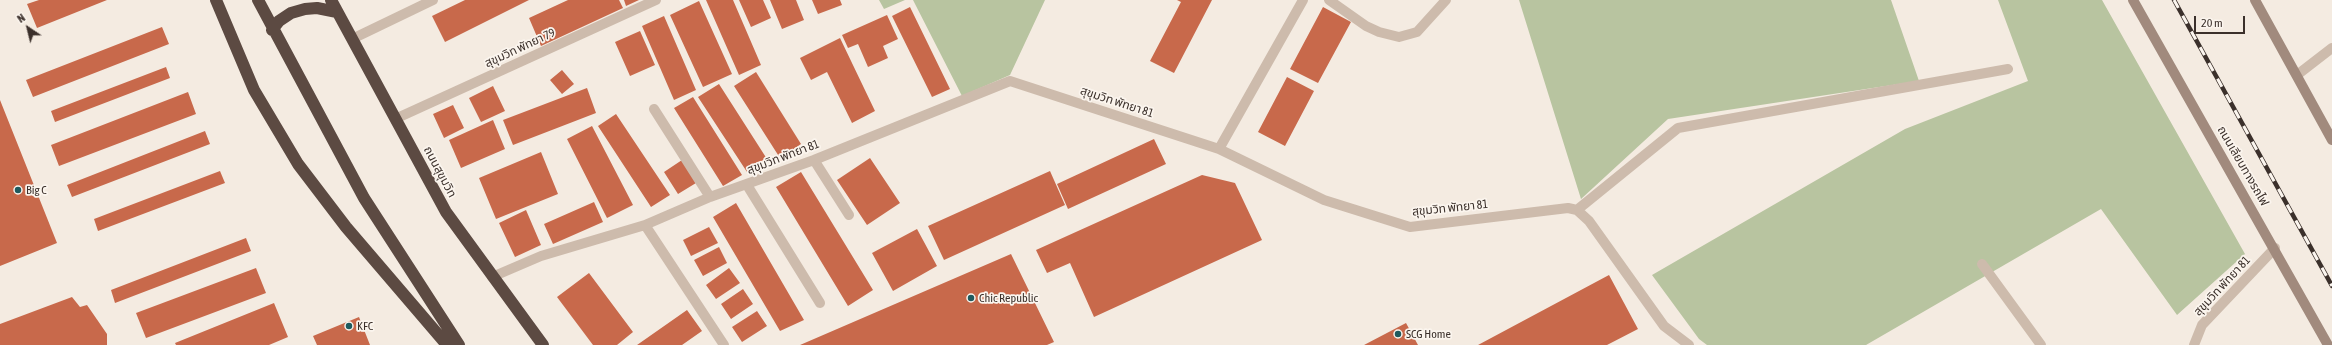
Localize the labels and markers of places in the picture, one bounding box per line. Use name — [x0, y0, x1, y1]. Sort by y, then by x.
place label: Big C — [26, 183, 47, 197]
marker: Big C — [13, 185, 23, 195]
place label: Chic Republic — [979, 291, 1038, 305]
marker: Chic Republic — [966, 293, 976, 303]
place label: KFC — [357, 319, 373, 333]
marker: KFC — [344, 321, 354, 331]
place label: SCG Home — [1406, 327, 1451, 341]
marker: SCG Home — [1393, 329, 1403, 339]

